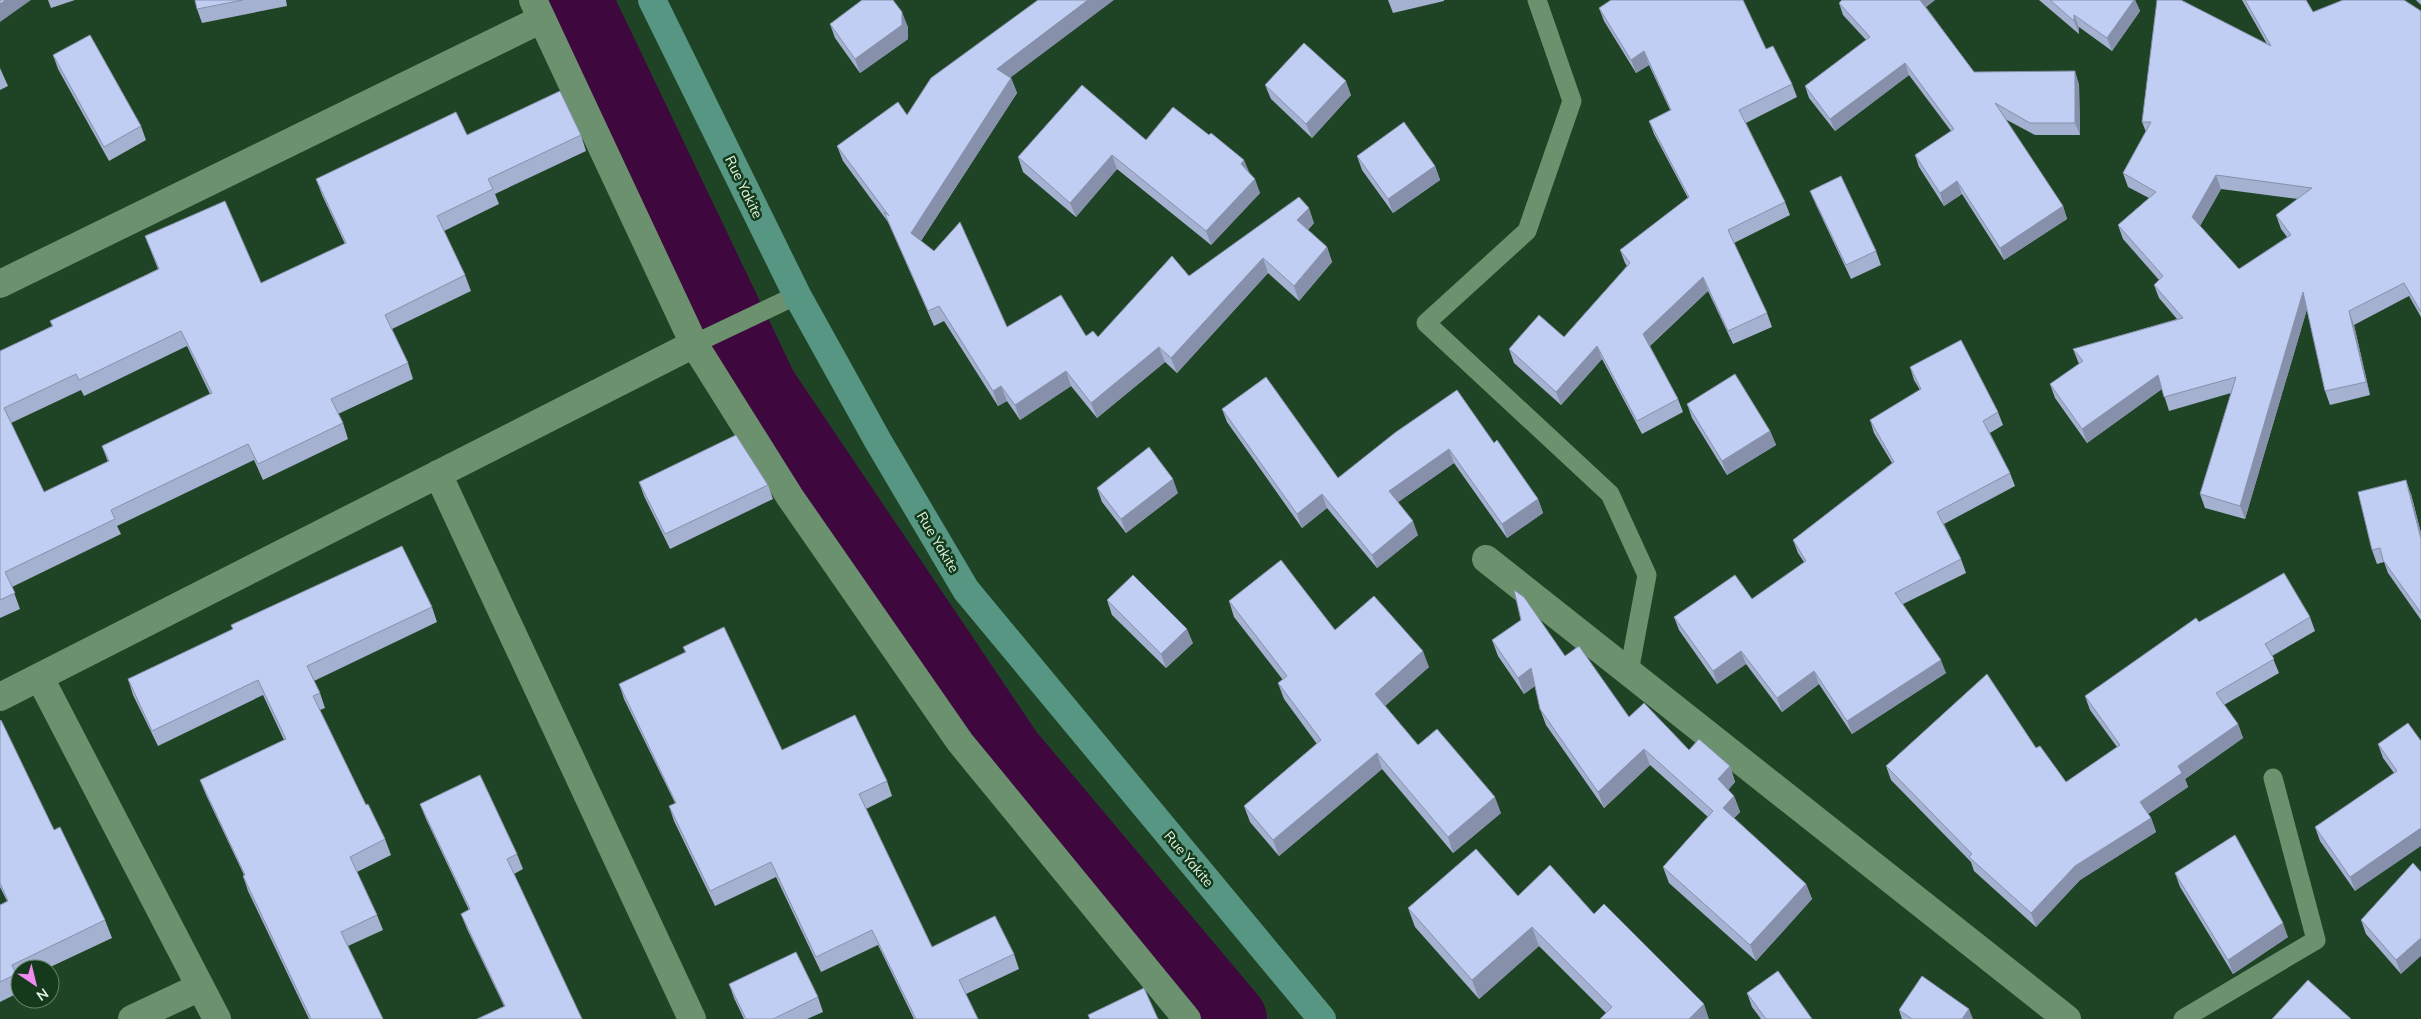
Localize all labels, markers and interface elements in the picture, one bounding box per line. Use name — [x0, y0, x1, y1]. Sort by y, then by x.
street label: Rue Yakite — [721, 153, 767, 221]
street label: Rue Yakite — [913, 508, 963, 576]
street label: Rue Yakite — [1160, 827, 1218, 891]
north arrow — [10, 959, 60, 1009]
text: N — [33, 984, 52, 1005]

